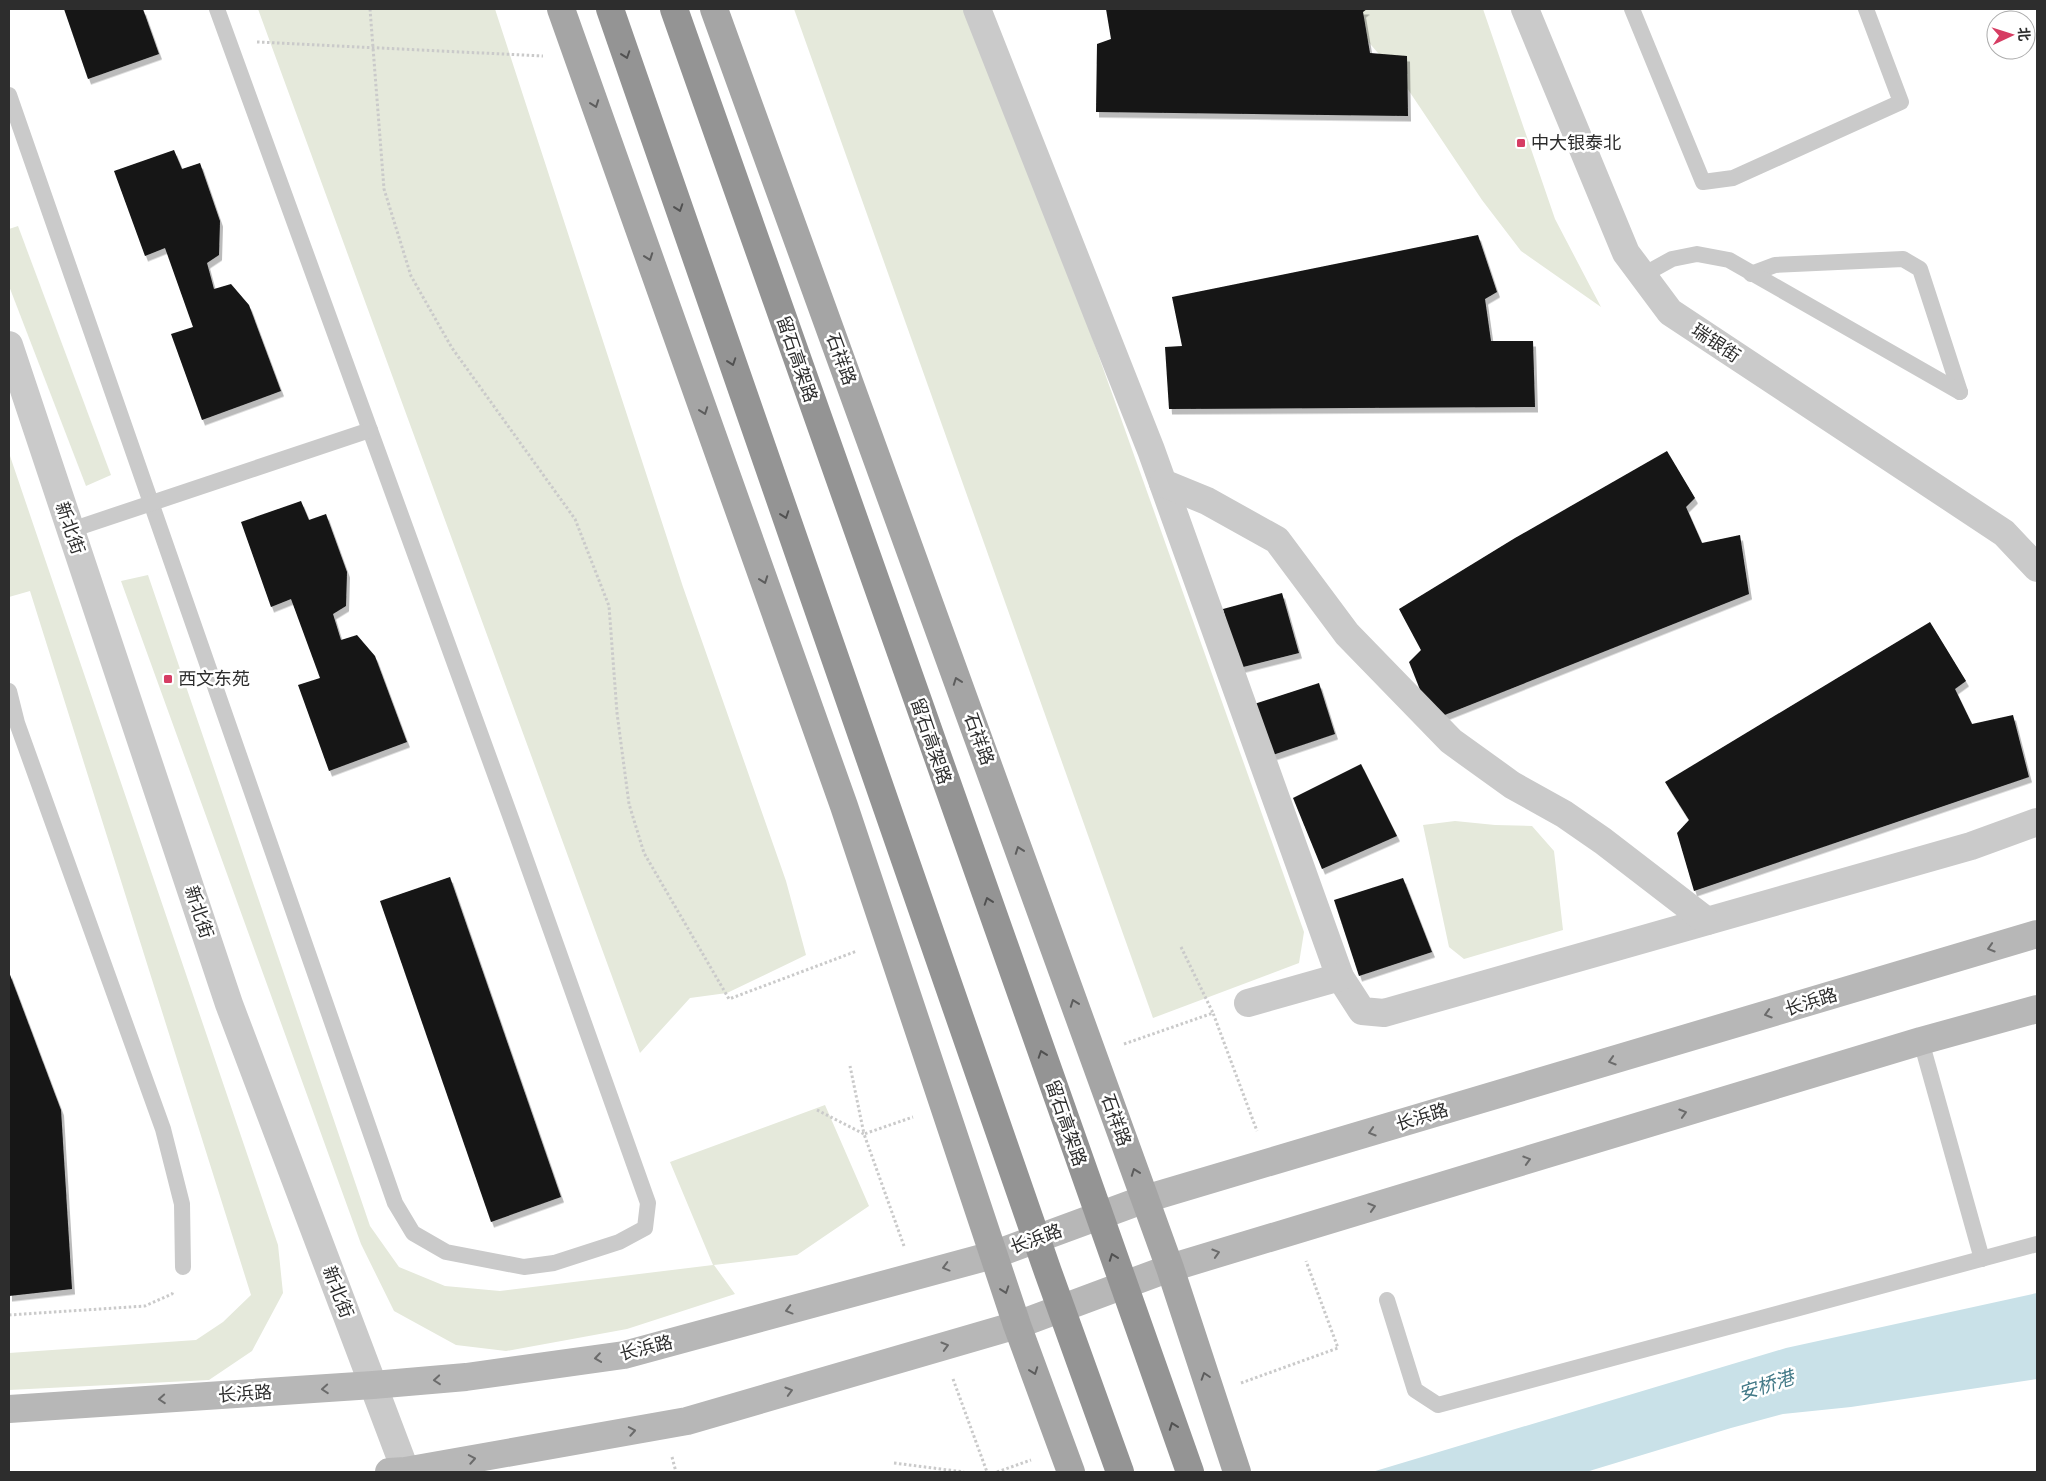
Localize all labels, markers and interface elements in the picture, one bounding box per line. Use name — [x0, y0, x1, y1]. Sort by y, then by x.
north arrow — [1986, 10, 2036, 60]
text: 北 — [2015, 27, 2032, 42]
one-way arrow — [620, 50, 630, 59]
one-way arrow — [589, 99, 599, 108]
place label: 中大银泰北 — [1531, 132, 1621, 153]
marker: 中大银泰北 — [1515, 137, 1527, 149]
one-way arrow — [673, 204, 683, 212]
one-way arrow — [643, 253, 653, 261]
street label: 留石高架路 — [773, 313, 822, 405]
street label: 瑞银街 — [1688, 319, 1745, 366]
street label: 石祥路 — [822, 330, 861, 388]
one-way arrow — [726, 357, 736, 366]
one-way arrow — [698, 406, 708, 414]
street label: 新北街 — [52, 499, 89, 557]
one-way arrow — [779, 511, 789, 519]
one-way arrow — [758, 575, 768, 584]
place label: 西文东苑 — [178, 668, 250, 689]
marker: 西文东苑 — [162, 673, 174, 685]
one-way arrow — [953, 677, 963, 686]
street label: 留石高架路 — [907, 695, 956, 787]
street label: 石祥路 — [960, 710, 999, 768]
one-way arrow — [1015, 847, 1025, 855]
street label: 新北街 — [181, 883, 218, 941]
one-way arrow — [984, 897, 994, 905]
one-way arrow — [1987, 943, 1995, 953]
street label: 长浜路 — [1782, 984, 1840, 1019]
one-way arrow — [1070, 999, 1080, 1008]
one-way arrow — [1764, 1009, 1772, 1019]
one-way arrow — [1037, 1050, 1047, 1059]
one-way arrow — [1608, 1055, 1616, 1065]
street label: 留石高架路 — [1042, 1077, 1091, 1169]
street label: 石祥路 — [1097, 1091, 1136, 1149]
street label: 长浜路 — [1393, 1099, 1451, 1134]
one-way arrow — [1678, 1108, 1687, 1118]
one-way arrow — [1369, 1126, 1377, 1136]
one-way arrow — [1523, 1155, 1531, 1165]
one-way arrow — [1131, 1169, 1141, 1177]
one-way arrow — [1367, 1202, 1376, 1212]
street label: 长浜路 — [1007, 1219, 1065, 1258]
one-way arrow — [1212, 1249, 1220, 1259]
one-way arrow — [1109, 1253, 1119, 1262]
one-way arrow — [942, 1262, 950, 1272]
street label: 新北街 — [319, 1263, 358, 1321]
one-way arrow — [999, 1285, 1009, 1294]
one-way arrow — [785, 1304, 794, 1315]
street label: 长浜路 — [617, 1331, 675, 1364]
one-way arrow — [941, 1341, 949, 1351]
one-way arrow — [594, 1353, 602, 1363]
water label: 安桥港 — [1735, 1365, 1799, 1404]
one-way arrow — [1028, 1366, 1038, 1375]
one-way arrow — [1201, 1372, 1211, 1381]
one-way arrow — [433, 1374, 441, 1385]
street label: 长浜路 — [217, 1381, 273, 1406]
one-way arrow — [320, 1383, 328, 1394]
one-way arrow — [785, 1386, 793, 1397]
one-way arrow — [158, 1393, 166, 1404]
one-way arrow — [1169, 1423, 1179, 1431]
one-way arrow — [627, 1426, 636, 1436]
one-way arrow — [467, 1455, 476, 1465]

